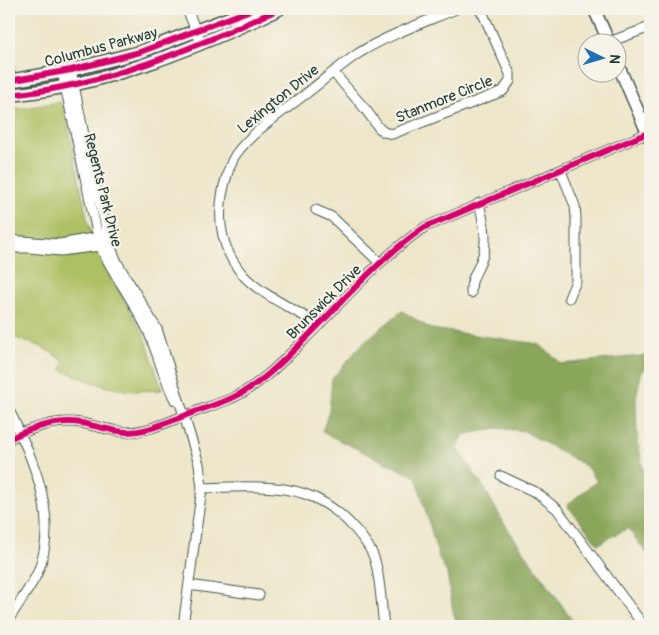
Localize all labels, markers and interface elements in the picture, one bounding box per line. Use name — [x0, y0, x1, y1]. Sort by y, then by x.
street label: Columbus Parkway — [43, 23, 160, 72]
north arrow — [576, 32, 626, 82]
text: N — [606, 54, 623, 65]
street label: Lexington Drive — [234, 60, 323, 138]
street label: Stanmore Circle — [393, 71, 496, 128]
street label: Regents Park Drive — [79, 131, 126, 250]
street label: Brunswick Drive — [283, 260, 366, 344]

